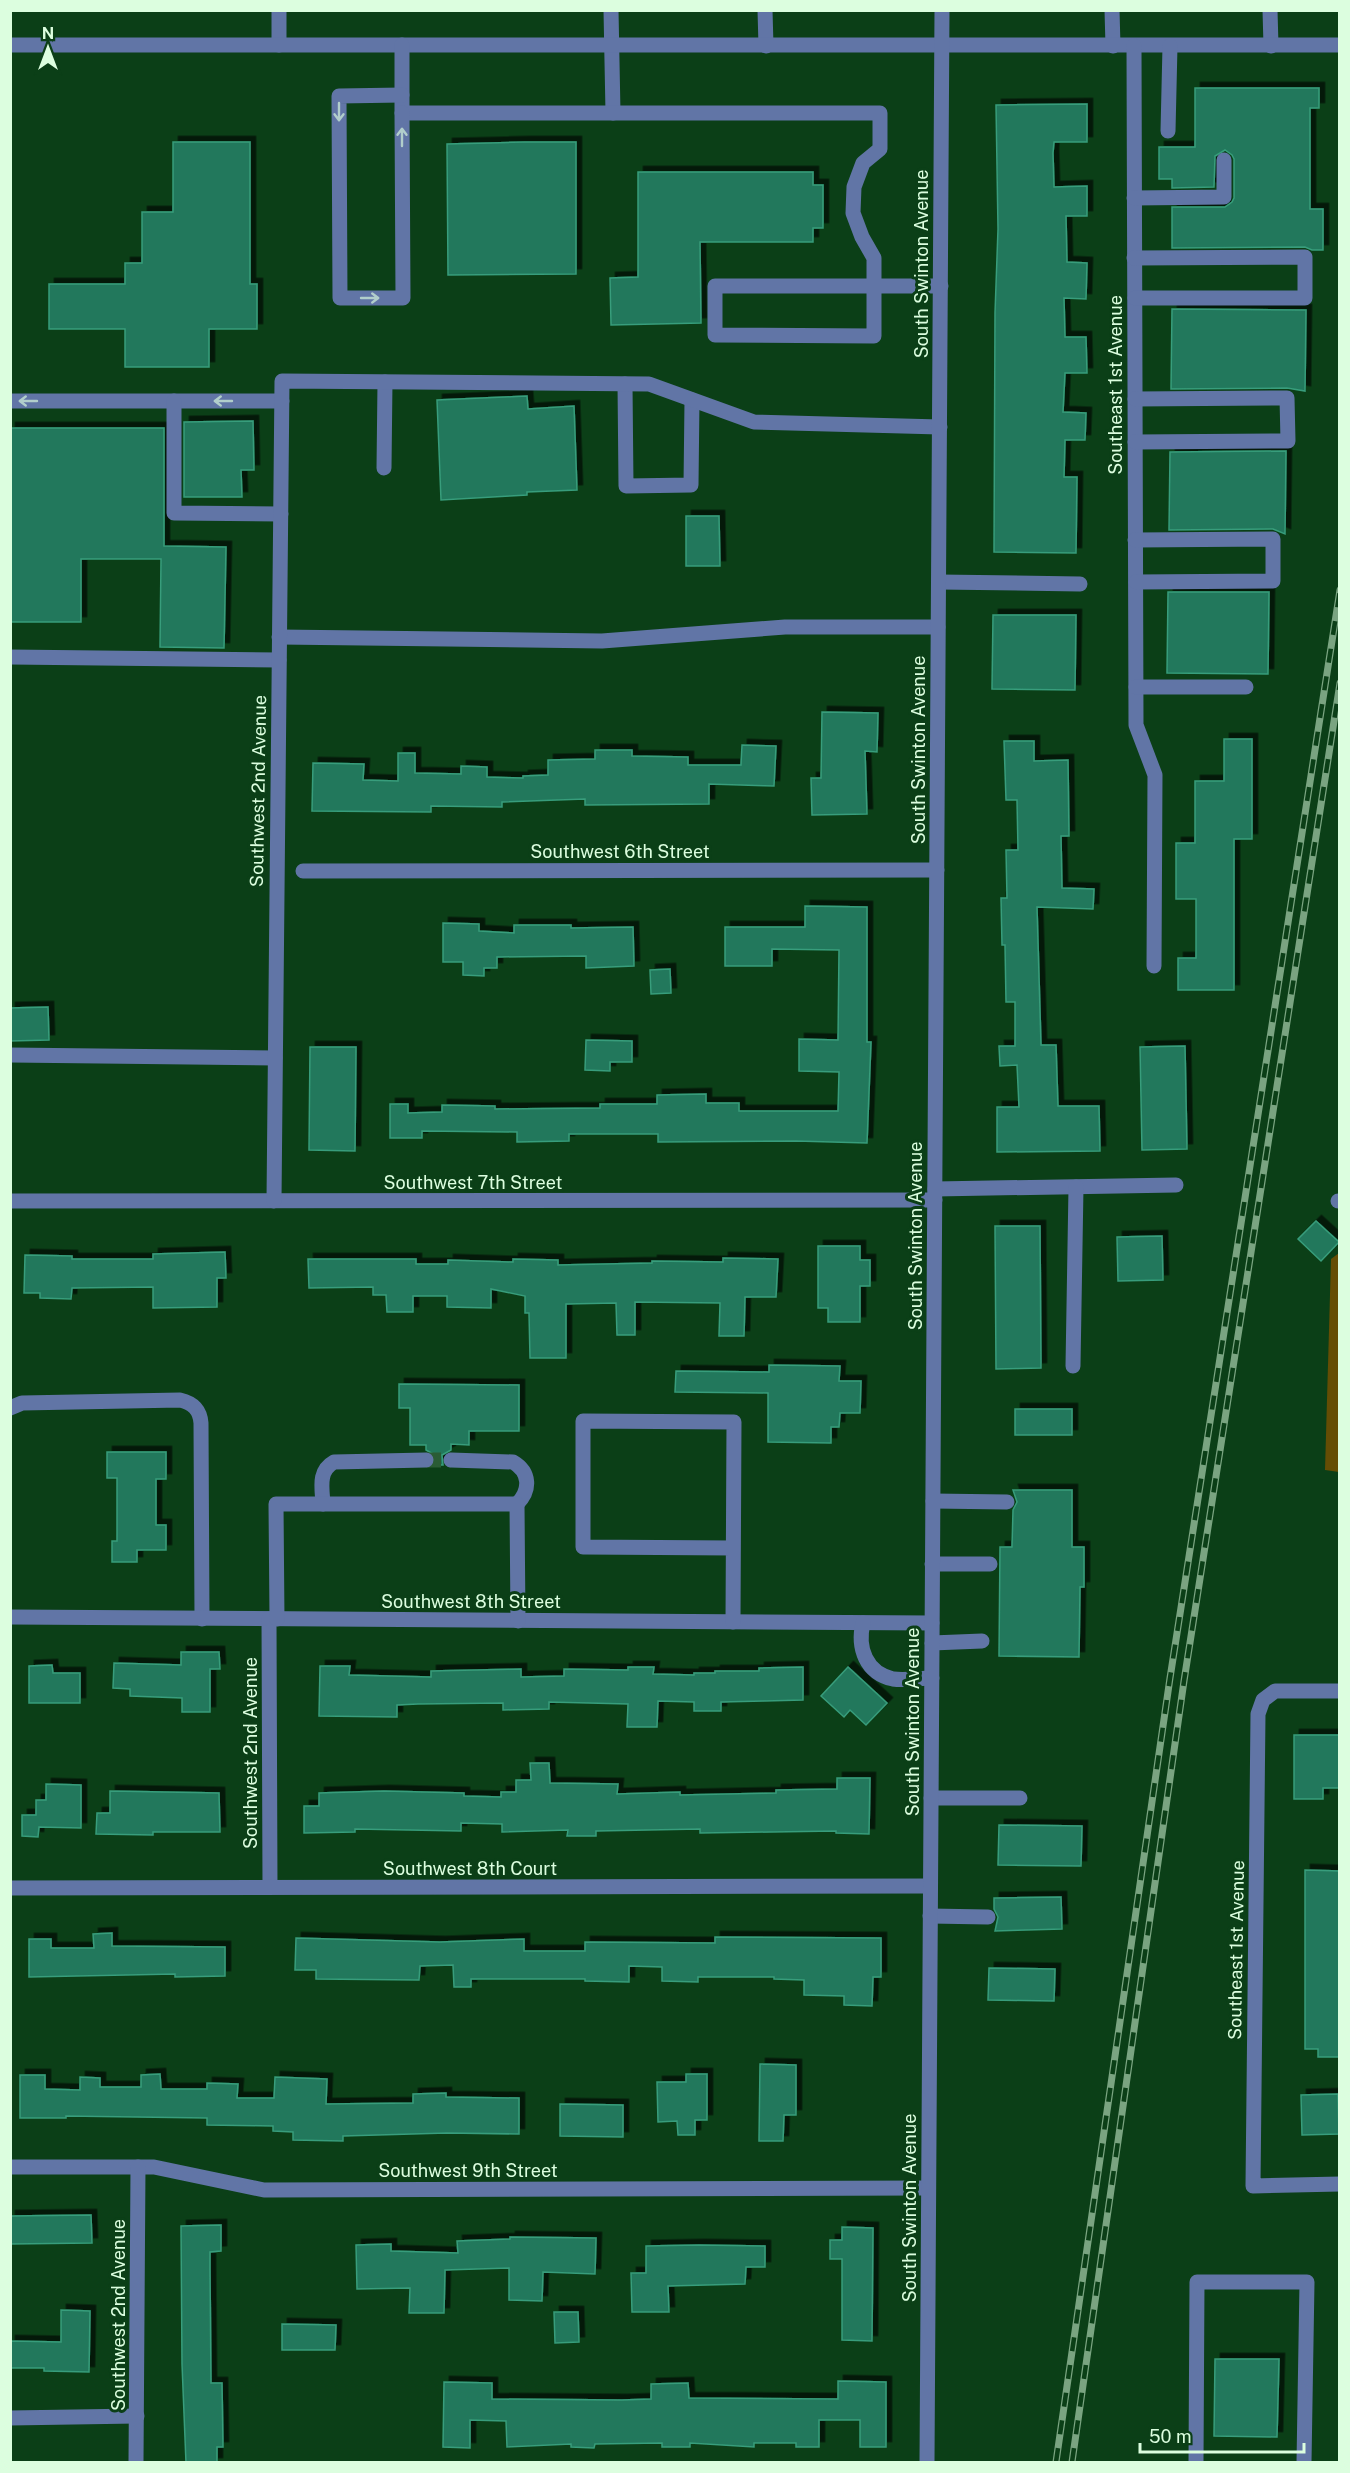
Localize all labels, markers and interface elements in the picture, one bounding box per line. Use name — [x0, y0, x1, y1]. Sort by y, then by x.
north arrow — [18, 18, 78, 78]
text: N — [42, 24, 54, 43]
one-way arrow — [333, 101, 345, 121]
one-way arrow — [396, 127, 408, 147]
street label: South Swinton Avenue — [911, 170, 932, 358]
one-way arrow — [359, 292, 379, 304]
street label: Southeast 1st Avenue — [1105, 295, 1126, 475]
one-way arrow — [19, 395, 39, 407]
one-way arrow — [214, 395, 234, 407]
street label: South Swinton Avenue — [908, 656, 929, 844]
street label: Southwest 2nd Avenue — [246, 695, 270, 887]
street label: Southwest 6th Street — [530, 841, 710, 862]
street label: South Swinton Avenue — [905, 1142, 926, 1330]
street label: Southwest 7th Street — [383, 1172, 563, 1193]
street label: Southwest 8th Street — [381, 1591, 561, 1612]
street label: South Swinton Avenue — [902, 1628, 923, 1816]
street label: Southwest 2nd Avenue — [240, 1657, 261, 1849]
street label: Southwest 8th Court — [383, 1858, 557, 1879]
street label: Southeast 1st Avenue — [1224, 1860, 1248, 2040]
street label: South Swinton Avenue — [899, 2114, 920, 2302]
street label: Southwest 9th Street — [378, 2160, 558, 2181]
street label: Southwest 2nd Avenue — [108, 2219, 129, 2411]
scale bar — [1140, 2416, 1304, 2454]
text: 50 m — [1149, 2426, 1192, 2447]

